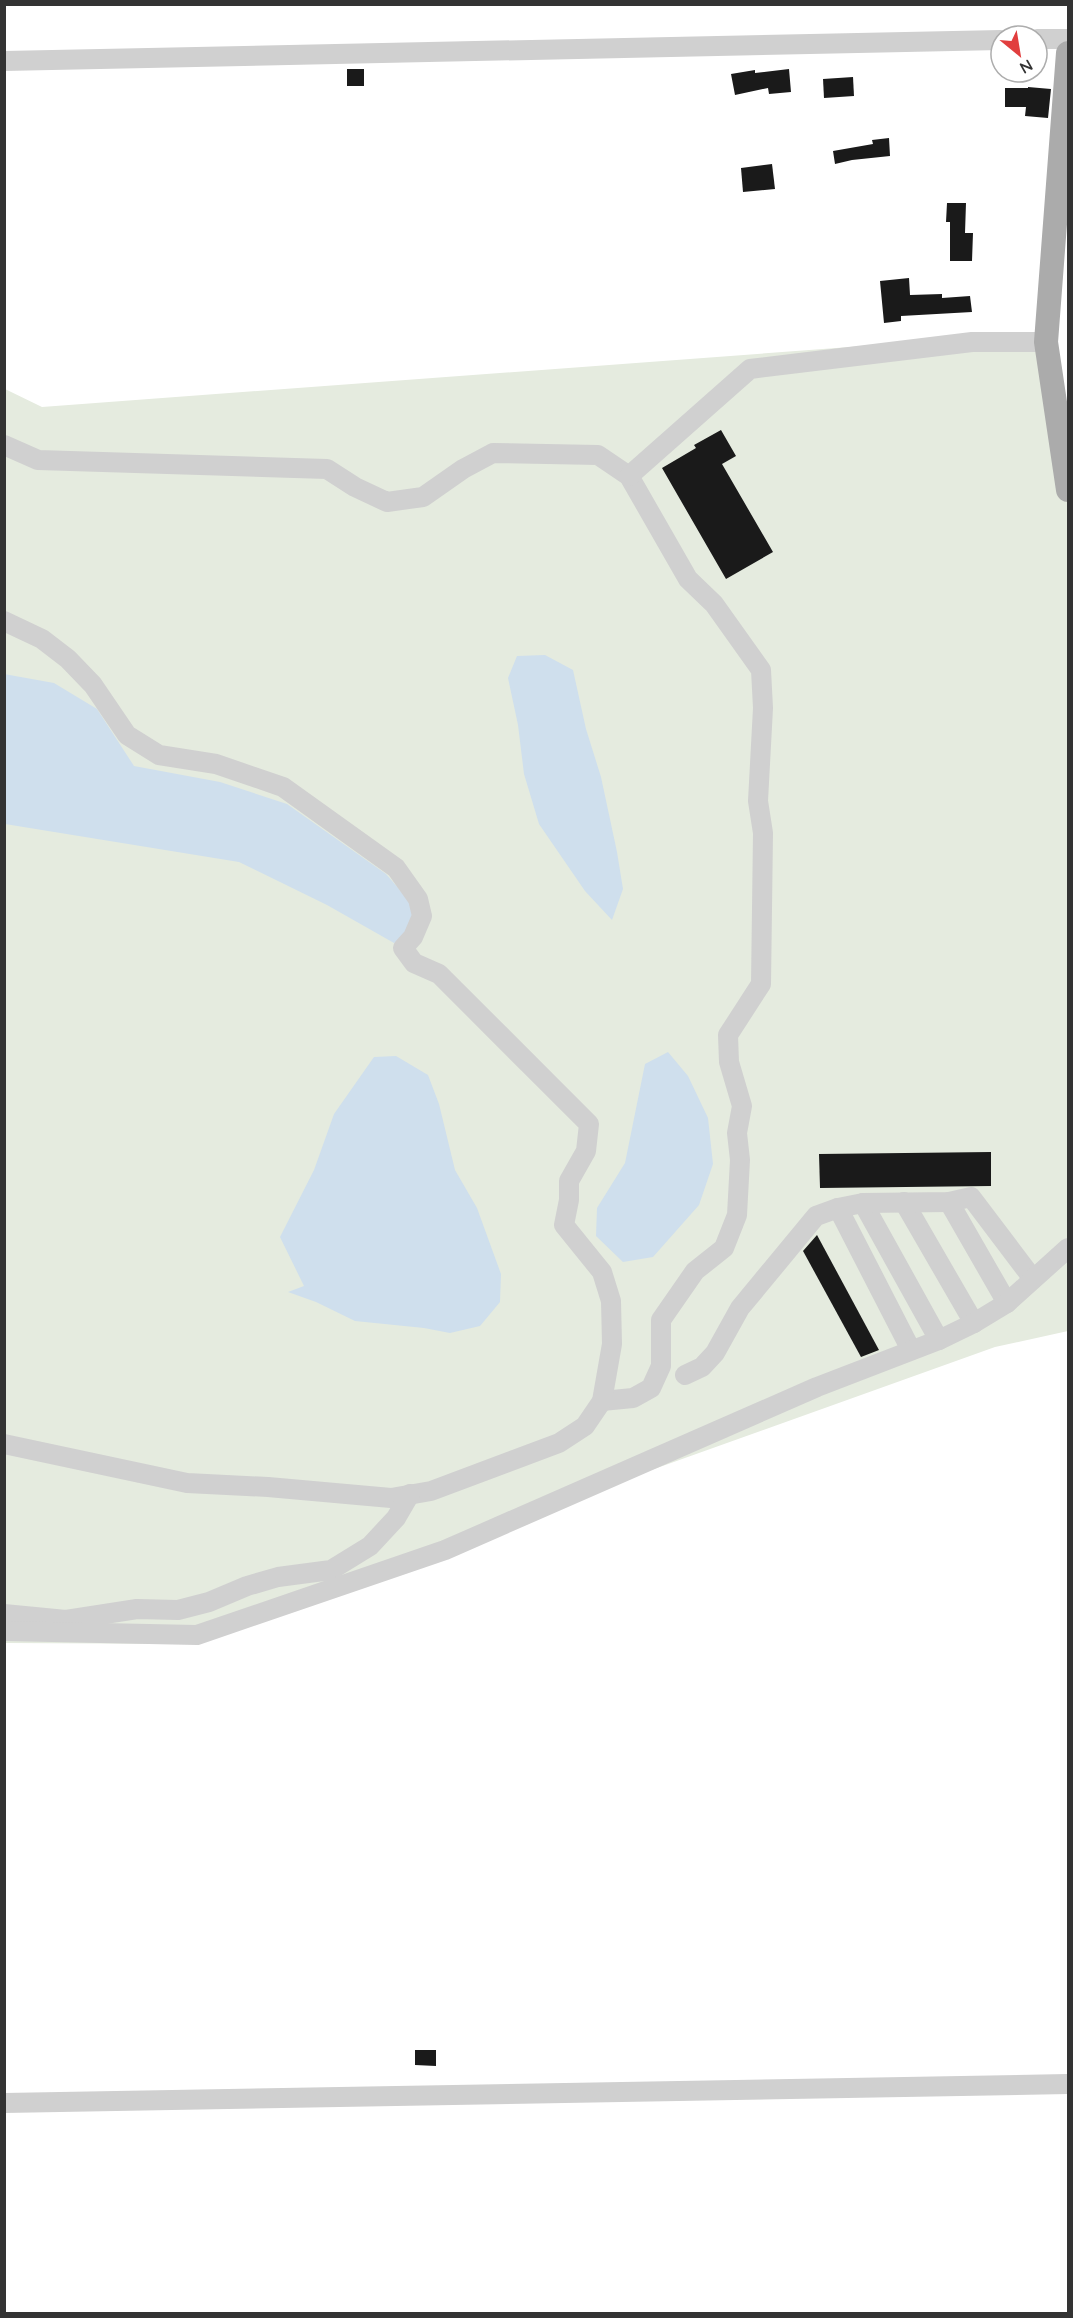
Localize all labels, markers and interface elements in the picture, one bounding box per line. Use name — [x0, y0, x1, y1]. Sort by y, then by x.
north arrow — [989, 24, 1049, 84]
text: N — [1016, 55, 1037, 79]

